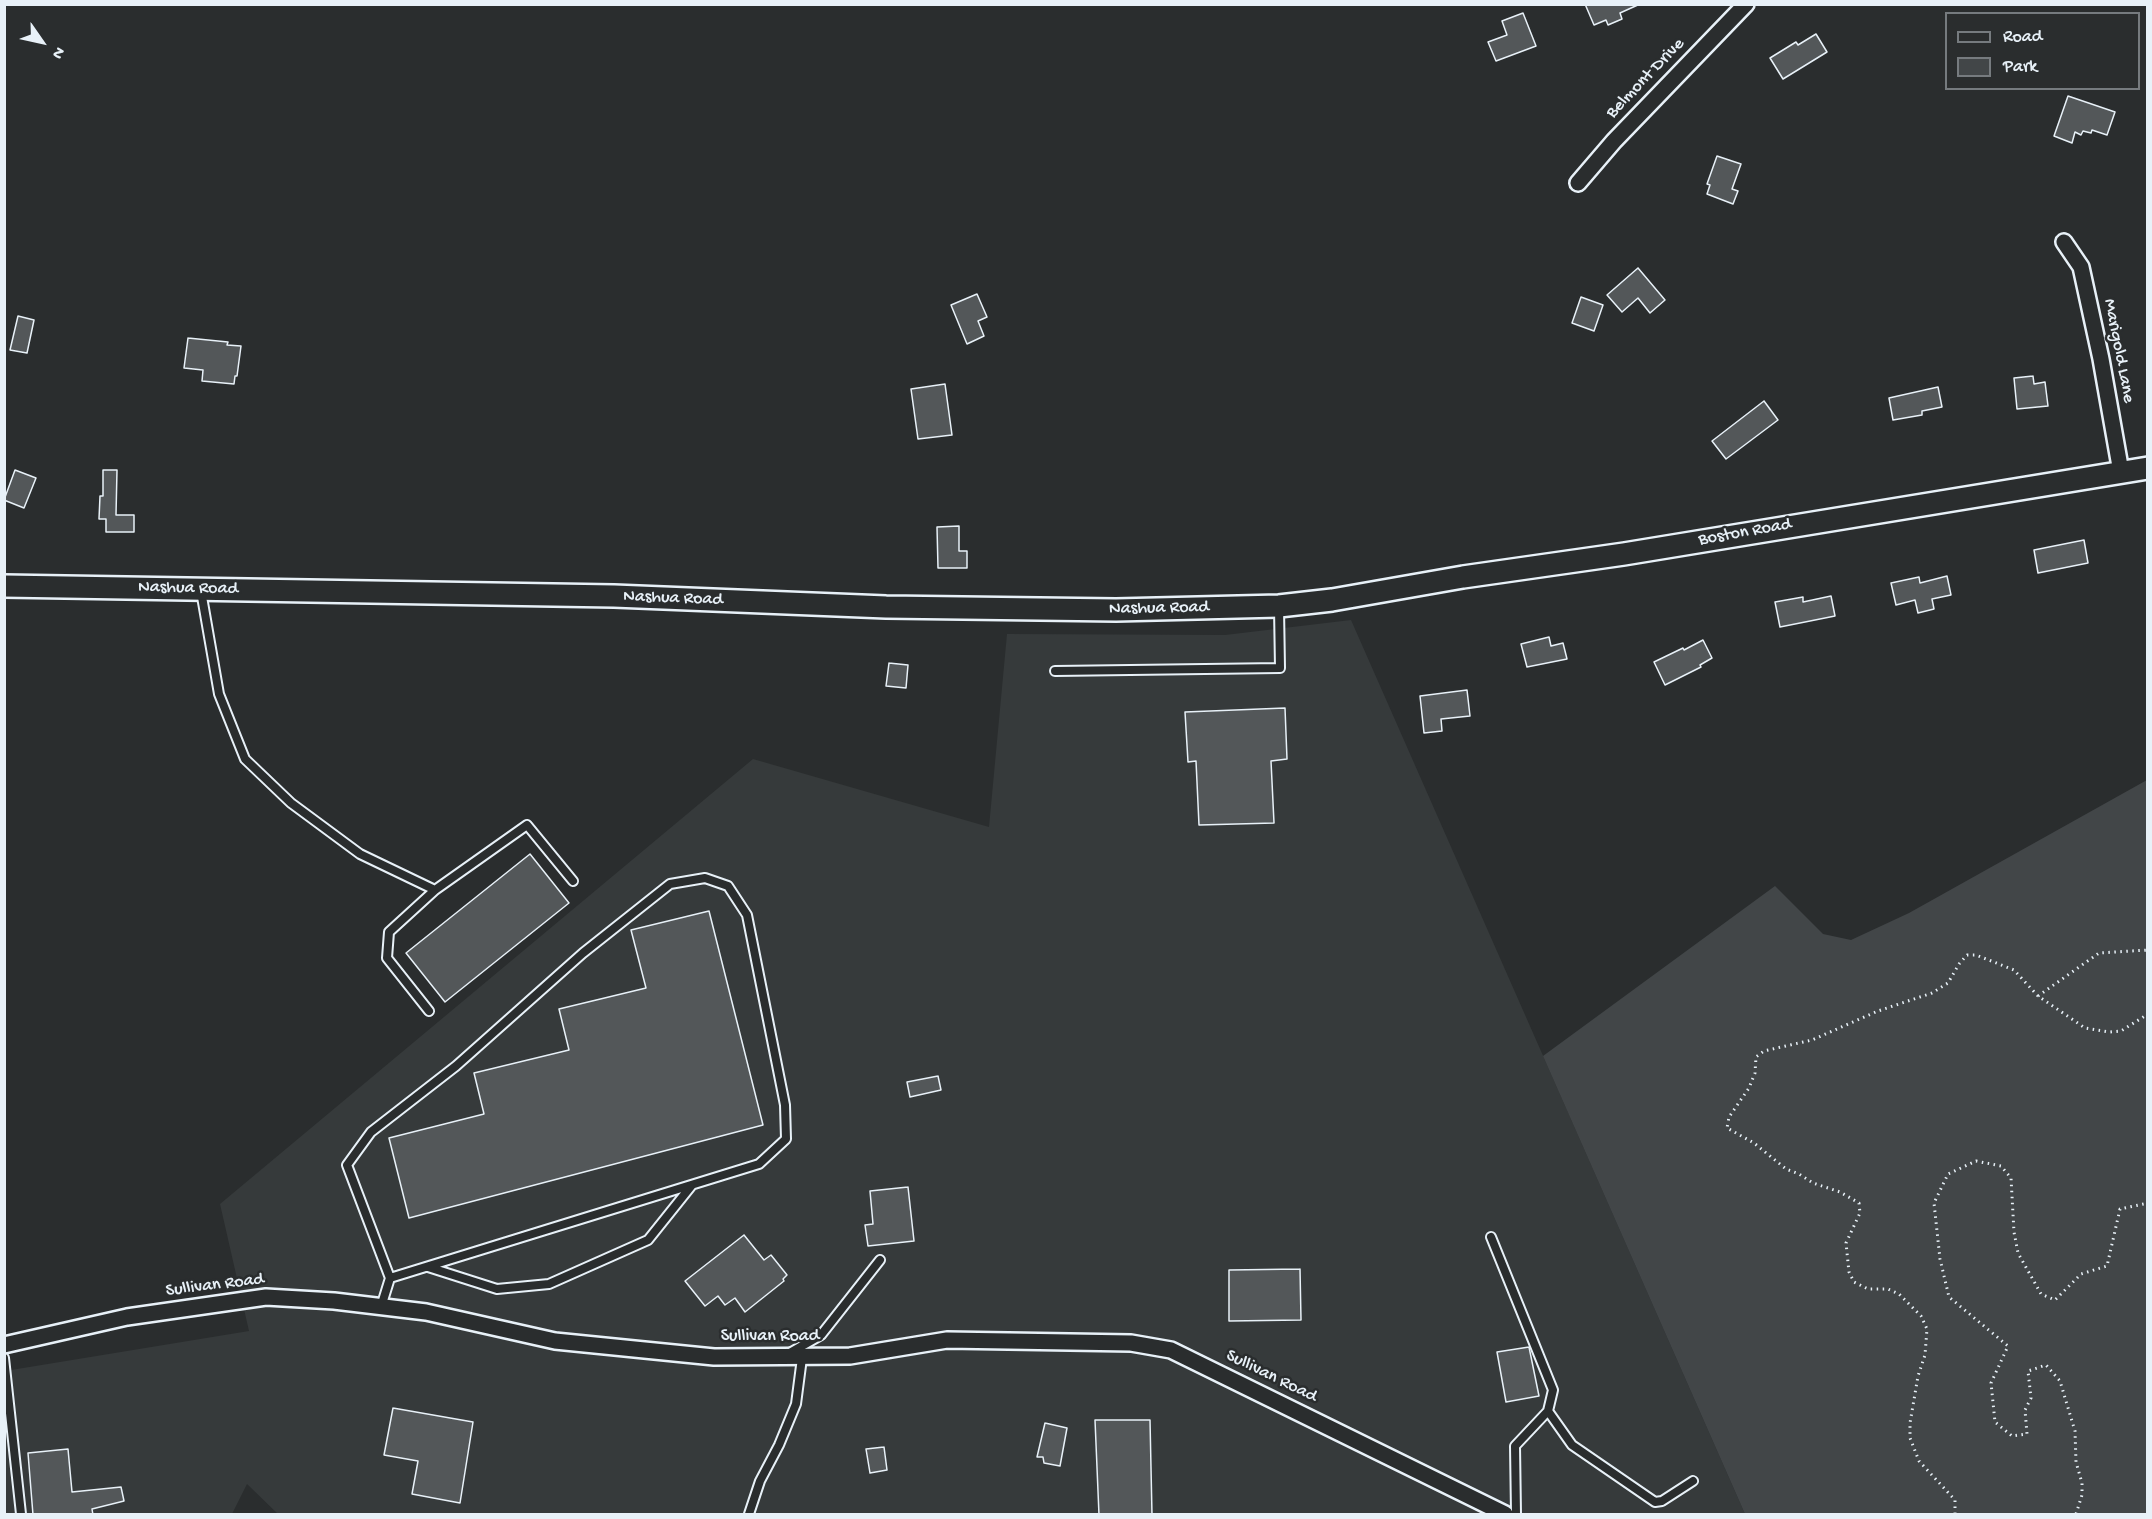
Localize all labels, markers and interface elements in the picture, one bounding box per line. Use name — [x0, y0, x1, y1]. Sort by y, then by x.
north arrow — [12, 12, 72, 72]
legend — [1945, 12, 2140, 90]
text: Road — [2003, 27, 2042, 48]
street label: Belmont Drive — [1602, 34, 1690, 124]
text: N — [47, 43, 68, 62]
text: Park — [2003, 57, 2037, 78]
street label: Marigold Lane — [2097, 297, 2139, 405]
street label: Boston Road — [1697, 514, 1793, 552]
street label: Nashua Road — [138, 577, 238, 601]
street label: Nashua Road — [623, 586, 723, 612]
street label: Nashua Road — [1109, 597, 1209, 621]
street label: Sullivan Road — [165, 1269, 265, 1303]
street label: Sullivan Road — [721, 1326, 819, 1348]
street label: Sullivan Road — [1222, 1346, 1320, 1408]

